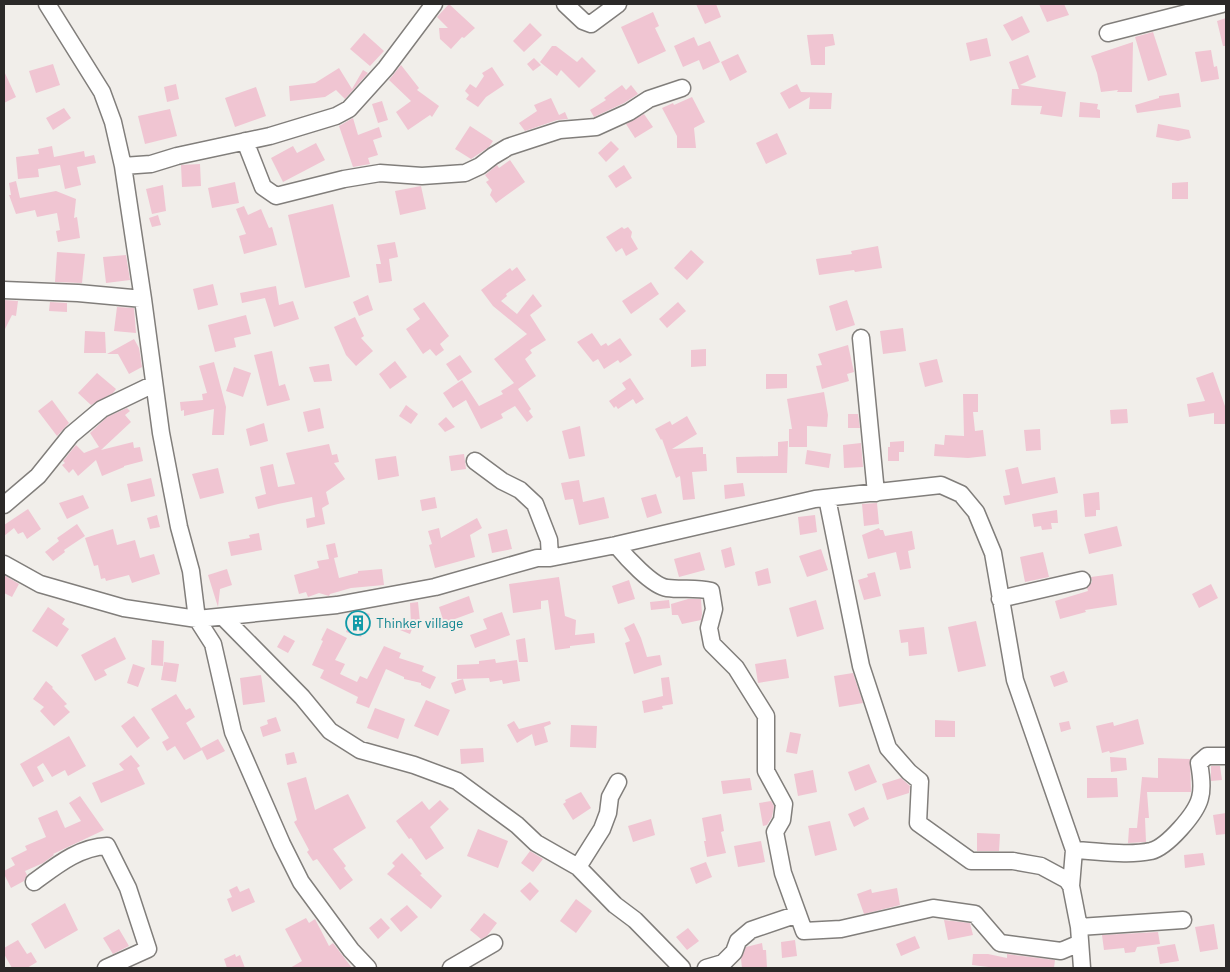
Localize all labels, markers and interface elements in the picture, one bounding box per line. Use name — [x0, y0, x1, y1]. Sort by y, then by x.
building icon: Thinker village — [345, 610, 371, 636]
place label: Thinker village — [376, 614, 464, 631]

